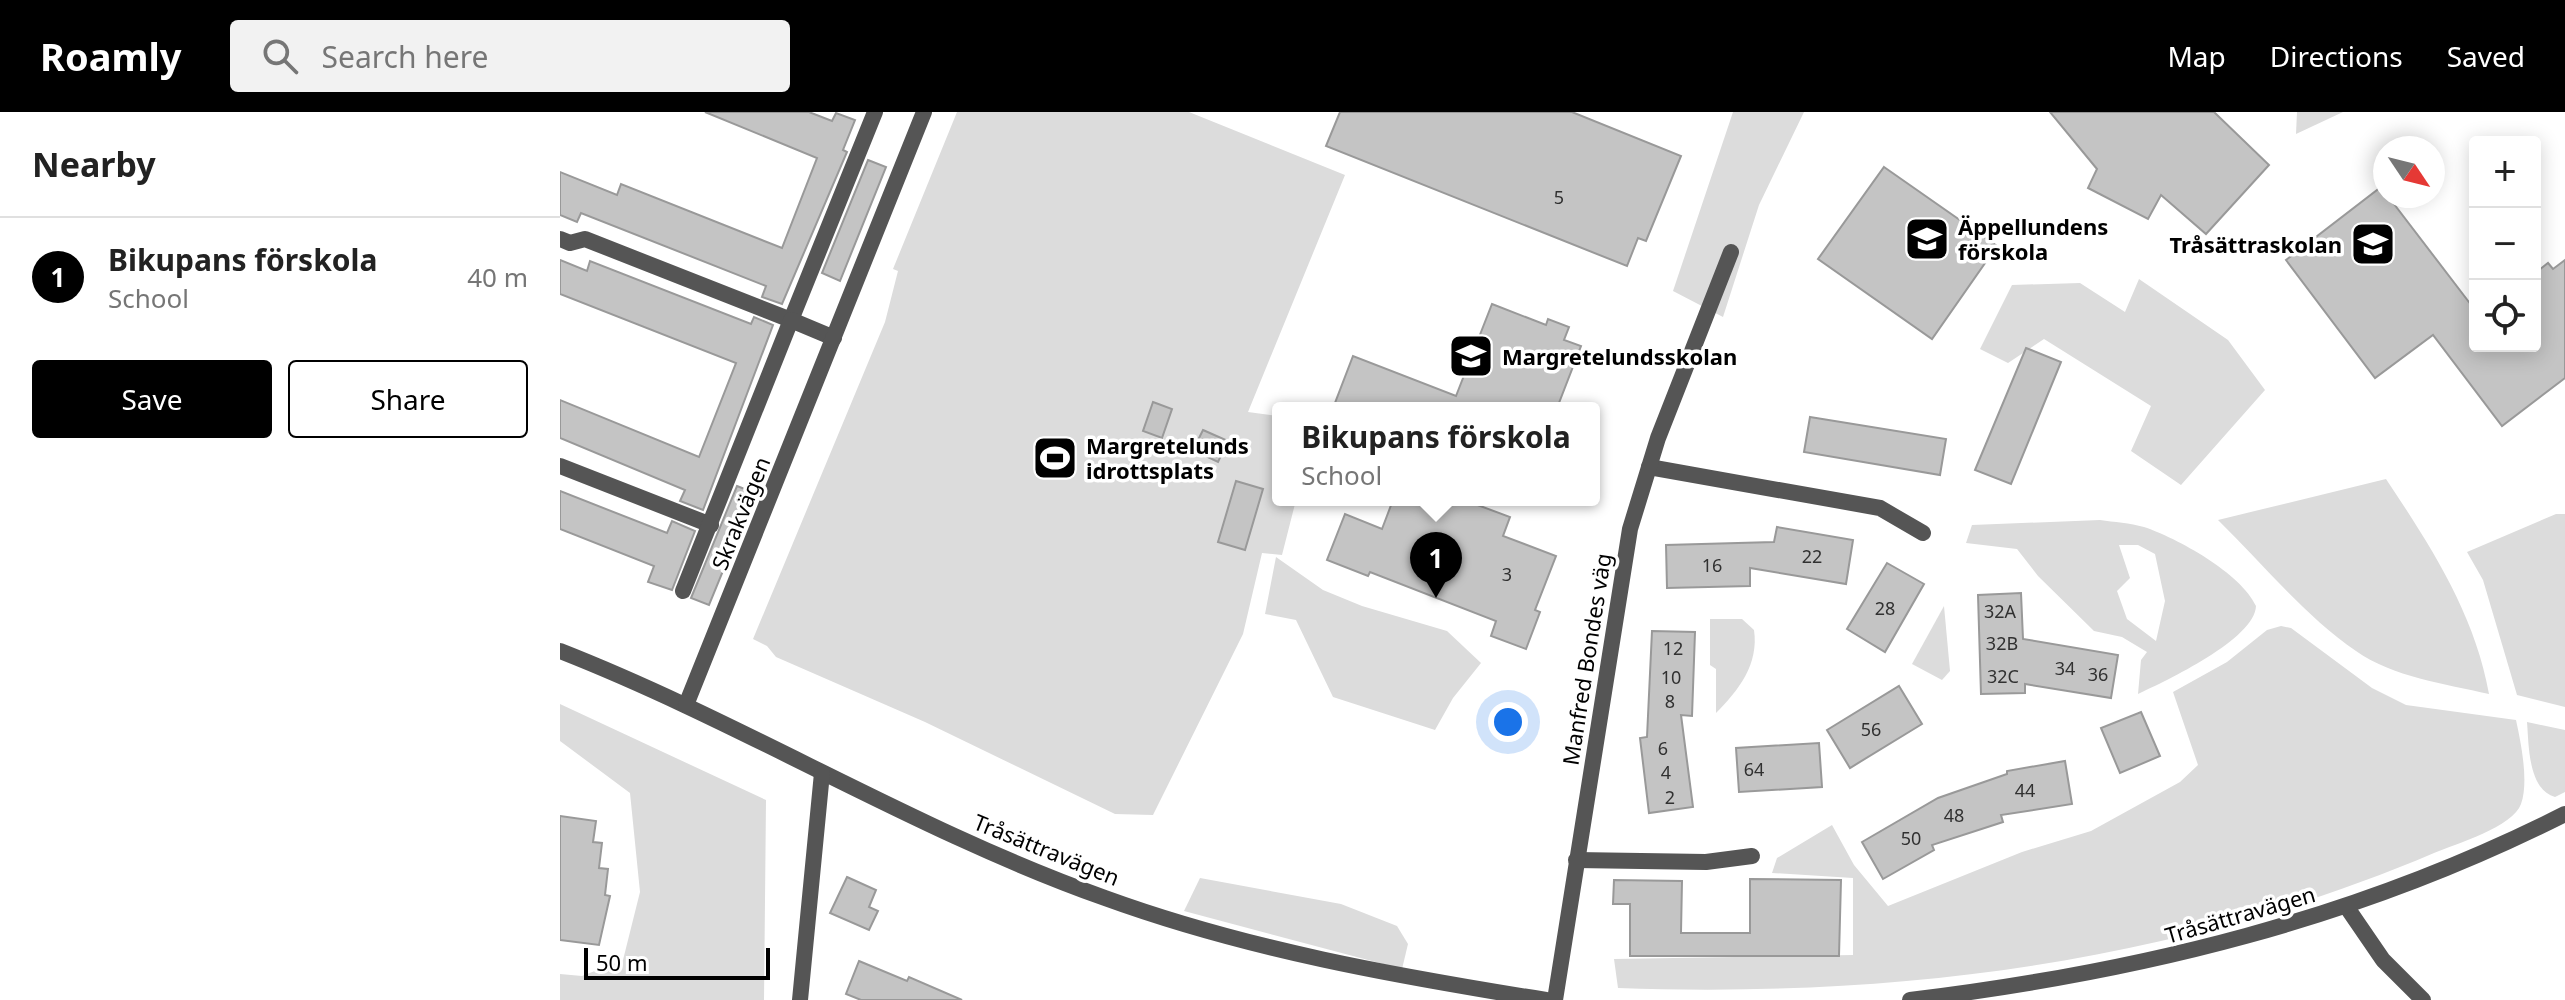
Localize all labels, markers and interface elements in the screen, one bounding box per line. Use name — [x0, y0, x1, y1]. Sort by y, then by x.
search box — [230, 20, 790, 92]
text: Roamly — [40, 30, 182, 82]
icon: search — [258, 34, 302, 78]
text: Search here — [322, 36, 488, 77]
text: Map — [2167, 37, 2226, 75]
text: Directions — [2270, 37, 2403, 75]
text: Saved — [2447, 37, 2525, 75]
north arrow — [2373, 136, 2445, 208]
map controls — [2469, 136, 2541, 352]
button: + — [2469, 136, 2541, 208]
text: Nearby — [32, 141, 156, 187]
house number: 5 — [1554, 185, 1564, 209]
button: − — [2469, 208, 2541, 280]
place label: Äppellundens förskola — [1958, 211, 2108, 266]
school or university icon: Äppellundens förskola — [1903, 215, 1951, 263]
school or university icon: Tråsättraskolan — [2349, 220, 2397, 268]
place label: Tråsättraskolan — [2169, 229, 2342, 259]
text: Bikupans förskola — [108, 239, 377, 280]
text: 1 — [51, 259, 65, 295]
text: 40 m — [467, 259, 528, 295]
text: School — [108, 280, 189, 316]
button: locate — [2469, 280, 2541, 352]
school or university icon: Margretelundsskolan — [1447, 332, 1495, 380]
place label: Margretelundsskolan — [1502, 341, 1737, 371]
button: Save — [32, 360, 272, 438]
button: Share — [288, 360, 528, 438]
popup — [1272, 402, 1600, 506]
text: Bikupans förskola — [1301, 416, 1571, 457]
place label: Margretelunds idrottsplats — [1086, 430, 1249, 485]
sports icon: Margretelunds idrottsplats — [1031, 434, 1079, 482]
street label: Skrakvägen — [704, 452, 776, 574]
text: School — [1301, 457, 1382, 493]
pin: 1 — [1410, 532, 1462, 598]
house number: 22 — [1802, 544, 1822, 568]
street label: Manfred Bondes väg — [1554, 551, 1618, 767]
house number: 16 — [1702, 553, 1722, 577]
house number: 3 — [1502, 562, 1512, 586]
house number: 28 — [1875, 596, 1895, 620]
house number: 32A — [1984, 599, 2017, 623]
house number: 32B — [1986, 631, 2018, 655]
house number: 12 — [1663, 636, 1683, 660]
house number: 34 — [2055, 656, 2075, 680]
house number: 36 — [2088, 662, 2108, 686]
house number: 32C — [1987, 664, 2019, 688]
house number: 10 — [1661, 665, 1681, 689]
house number: 8 — [1665, 689, 1675, 713]
your location — [1488, 702, 1528, 742]
house number: 56 — [1861, 717, 1881, 741]
house number: 6 — [1658, 736, 1668, 760]
house number: 64 — [1744, 757, 1764, 781]
house number: 4 — [1661, 760, 1671, 784]
house number: 44 — [2015, 778, 2035, 802]
house number: 2 — [1665, 785, 1675, 809]
house number: 48 — [1944, 803, 1964, 827]
street label: Tråsättravägen — [970, 806, 1124, 892]
house number: 50 — [1901, 826, 1921, 850]
street label: Tråsättravägen — [2161, 878, 2319, 950]
scale bar — [584, 944, 770, 980]
text: 50 m — [596, 947, 647, 977]

